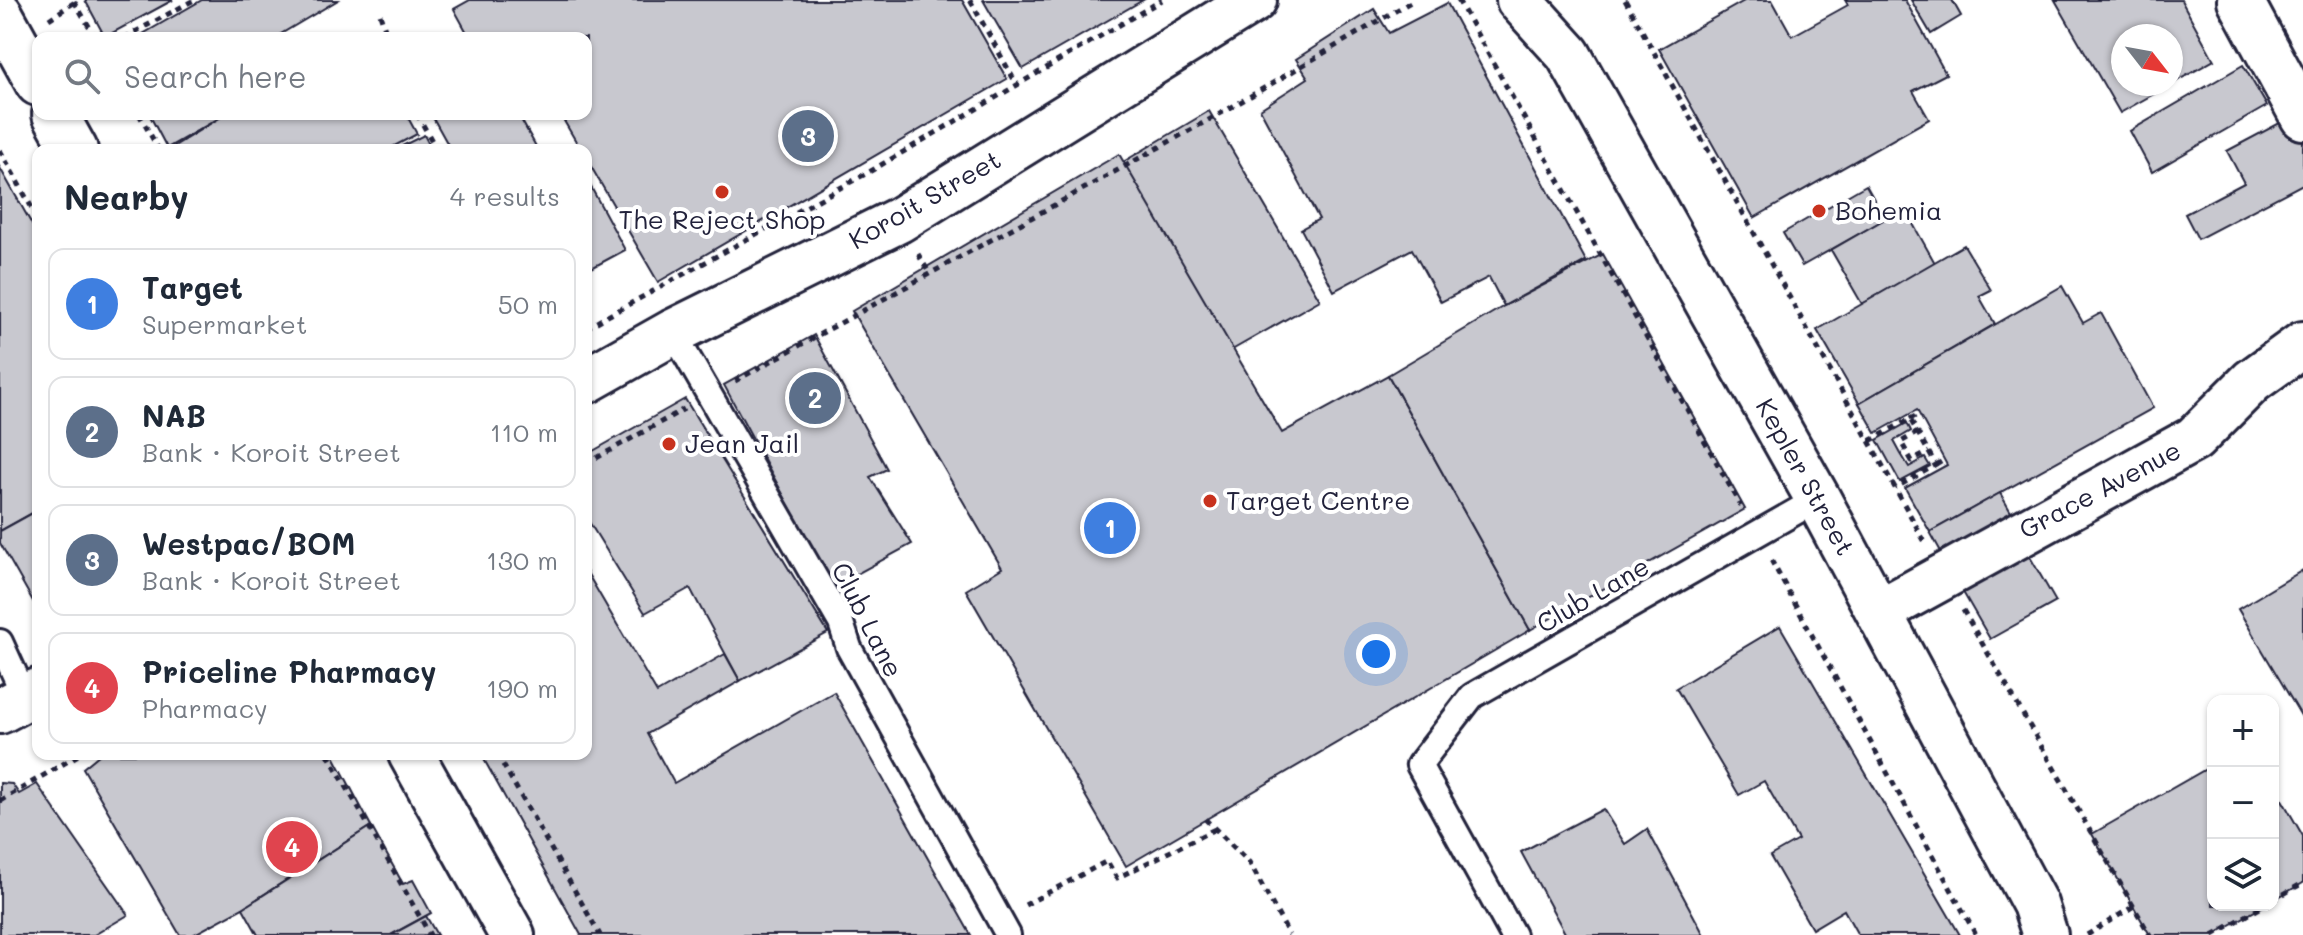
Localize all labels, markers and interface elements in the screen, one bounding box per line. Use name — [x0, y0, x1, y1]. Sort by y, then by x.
north arrow — [2111, 24, 2183, 96]
search box — [32, 32, 592, 120]
icon: search — [60, 54, 104, 98]
text: Search here — [124, 56, 307, 96]
pin: 3 — [782, 106, 834, 166]
street label: Koroit Street — [842, 142, 1007, 256]
text: Nearby — [64, 174, 189, 219]
text: 4 results — [450, 179, 560, 213]
marker: The Reject Shop — [713, 183, 731, 201]
place label: Bohemia — [1835, 193, 1942, 227]
place label: The Reject Shop — [619, 202, 825, 236]
marker: Bohemia — [1810, 202, 1828, 220]
text: Target — [142, 267, 243, 307]
text: 1 — [86, 287, 98, 321]
text: 50 m — [498, 287, 558, 321]
text: Supermarket — [142, 307, 307, 341]
pin: 2 — [789, 368, 841, 428]
street label: Kepler Street — [1749, 392, 1863, 561]
text: NAB — [142, 395, 206, 435]
text: 2 — [85, 415, 99, 449]
text: 110 m — [490, 415, 558, 449]
place label: Jean Jail — [685, 426, 799, 460]
street label: Grace Avenue — [2013, 432, 2186, 546]
text: Bank · Koroit Street — [142, 435, 401, 469]
marker: Jean Jail — [660, 435, 678, 453]
place label: Target Centre — [1226, 483, 1410, 517]
marker: Target Centre — [1201, 492, 1219, 510]
pin: 1 — [1084, 498, 1136, 558]
text: Westpac/BOM — [142, 523, 356, 563]
text: 3 — [84, 543, 100, 577]
text: 130 m — [486, 543, 558, 577]
street label: Club Lane — [1530, 548, 1655, 640]
street label: Club Lane — [824, 556, 911, 683]
text: Bank · Koroit Street — [142, 563, 401, 597]
your location — [1356, 634, 1396, 674]
text: Priceline Pharmacy — [142, 651, 437, 691]
text: 4 — [84, 671, 100, 705]
text: 190 m — [486, 671, 558, 705]
text: Pharmacy — [142, 691, 268, 725]
map controls — [2207, 695, 2279, 911]
button: + — [2207, 695, 2279, 767]
button: − — [2207, 767, 2279, 839]
pin: 4 — [266, 817, 318, 877]
button: layers — [2207, 839, 2279, 911]

